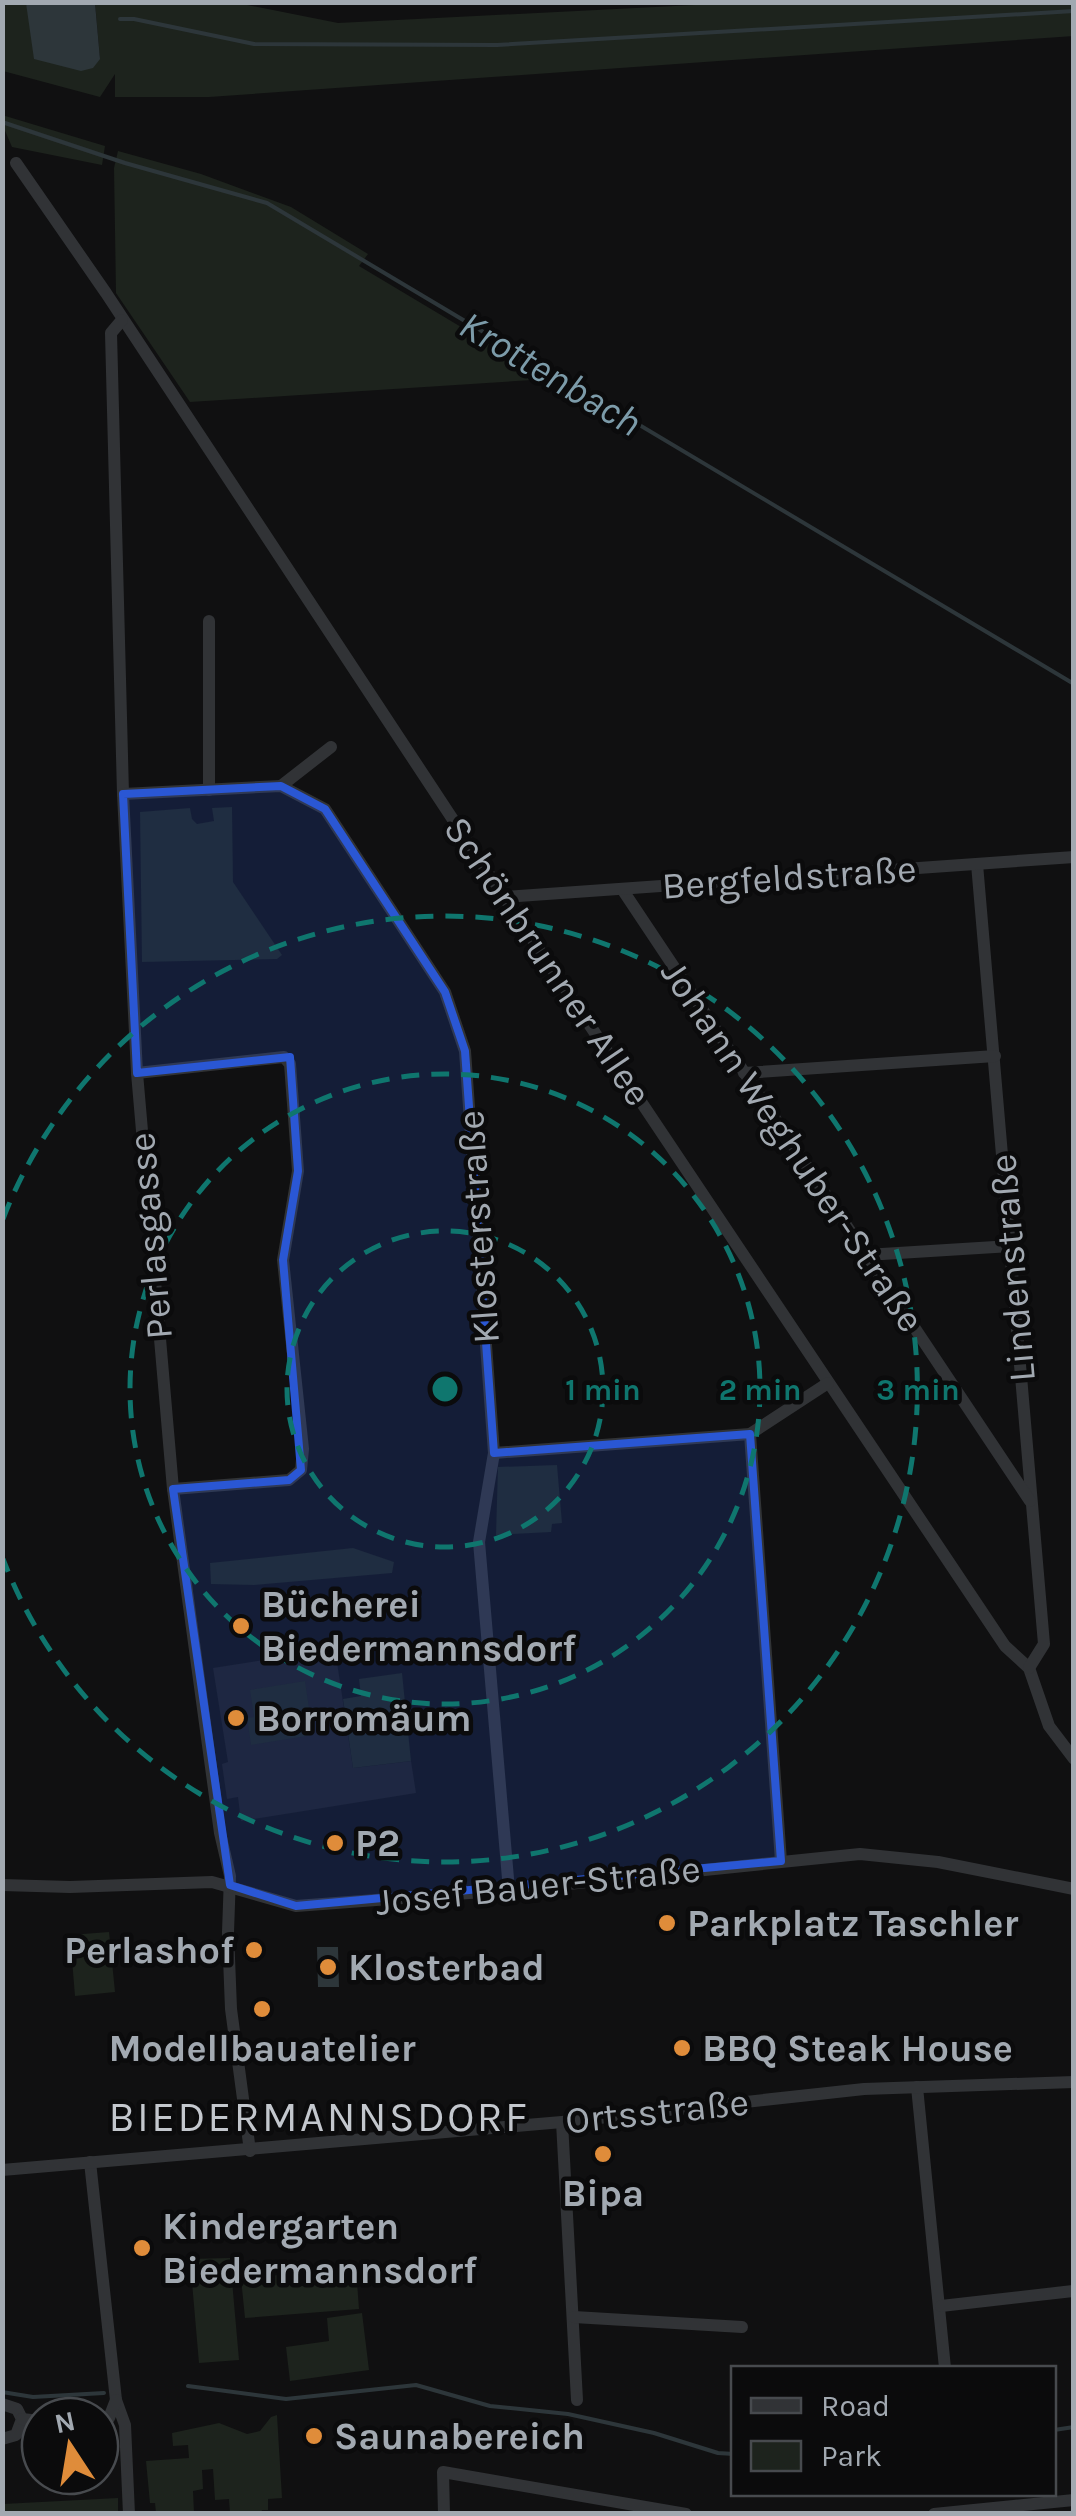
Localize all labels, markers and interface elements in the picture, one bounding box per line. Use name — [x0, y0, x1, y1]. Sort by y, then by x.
water label: Krottenbach — [451, 301, 650, 446]
street label: Schönbrunner Allee — [434, 808, 661, 1114]
street label: Bergfeldstraße — [660, 846, 918, 909]
street label: Johann Weghuber-Straße — [651, 952, 934, 1341]
street label: Klosterstraße — [448, 1109, 509, 1345]
street label: Perlasgasse — [119, 1131, 182, 1341]
street label: Lindenstraße — [980, 1152, 1045, 1384]
centre of rings — [427, 1371, 463, 1407]
text: 1 min — [565, 1372, 641, 1408]
text: 2 min — [719, 1372, 801, 1408]
text: 3 min — [876, 1372, 960, 1408]
place label: Bücherei Biedermannsdorf — [261, 1582, 577, 1671]
marker: Bücherei Biedermannsdorf — [230, 1615, 252, 1637]
place label: Borromäum — [256, 1696, 472, 1741]
marker: Borromäum — [225, 1707, 247, 1729]
place label: P2 — [355, 1821, 400, 1866]
marker: P2 — [324, 1832, 346, 1854]
street label: Josef Bauer-Straße — [373, 1846, 703, 1925]
place label: Parkplatz Taschler — [687, 1901, 1018, 1946]
marker: Parkplatz Taschler — [656, 1912, 678, 1934]
place label: Perlashof — [64, 1928, 235, 1973]
marker: Perlashof — [243, 1939, 265, 1961]
place label: Klosterbad — [348, 1945, 545, 1990]
marker: Klosterbad — [317, 1956, 339, 1978]
marker: Modellbauatelier — [251, 1998, 273, 2020]
place label: Modellbauatelier — [108, 2026, 416, 2071]
place label: BBQ Steak House — [702, 2026, 1013, 2071]
marker: BBQ Steak House — [671, 2037, 693, 2059]
street label: Ortsstraße — [563, 2079, 751, 2144]
district label: BIEDERMANNSDORF — [108, 2092, 530, 2142]
marker: Bipa — [592, 2143, 614, 2165]
place label: Bipa — [562, 2171, 644, 2216]
place label: Kindergarten Biedermannsdorf — [162, 2204, 478, 2293]
marker: Kindergarten Biedermannsdorf — [131, 2237, 153, 2259]
legend — [731, 2366, 1056, 2496]
text: Road — [821, 2388, 890, 2424]
north arrow — [20, 2396, 120, 2496]
text: N — [52, 2404, 78, 2440]
place label: Saunabereich — [334, 2414, 585, 2459]
marker: Saunabereich — [303, 2425, 325, 2447]
text: Park — [821, 2438, 882, 2474]

